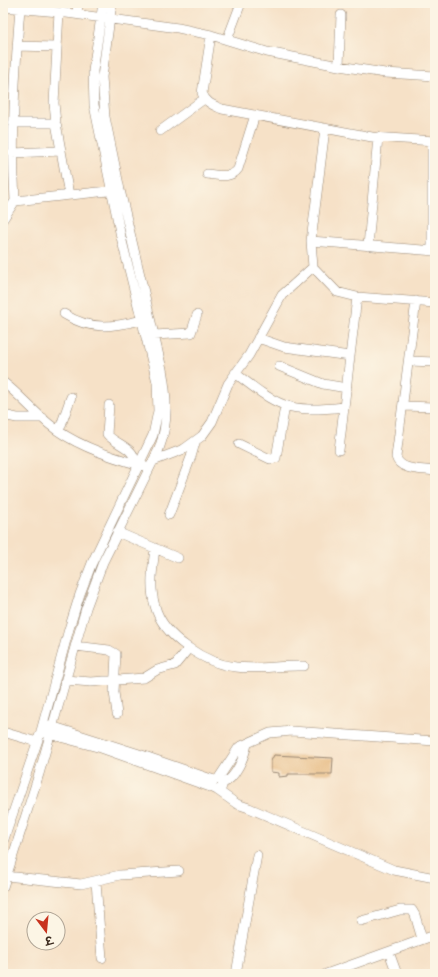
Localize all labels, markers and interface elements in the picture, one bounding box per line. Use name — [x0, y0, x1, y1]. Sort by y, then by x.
north arrow — [26, 911, 66, 951]
text: उ — [42, 933, 55, 950]

